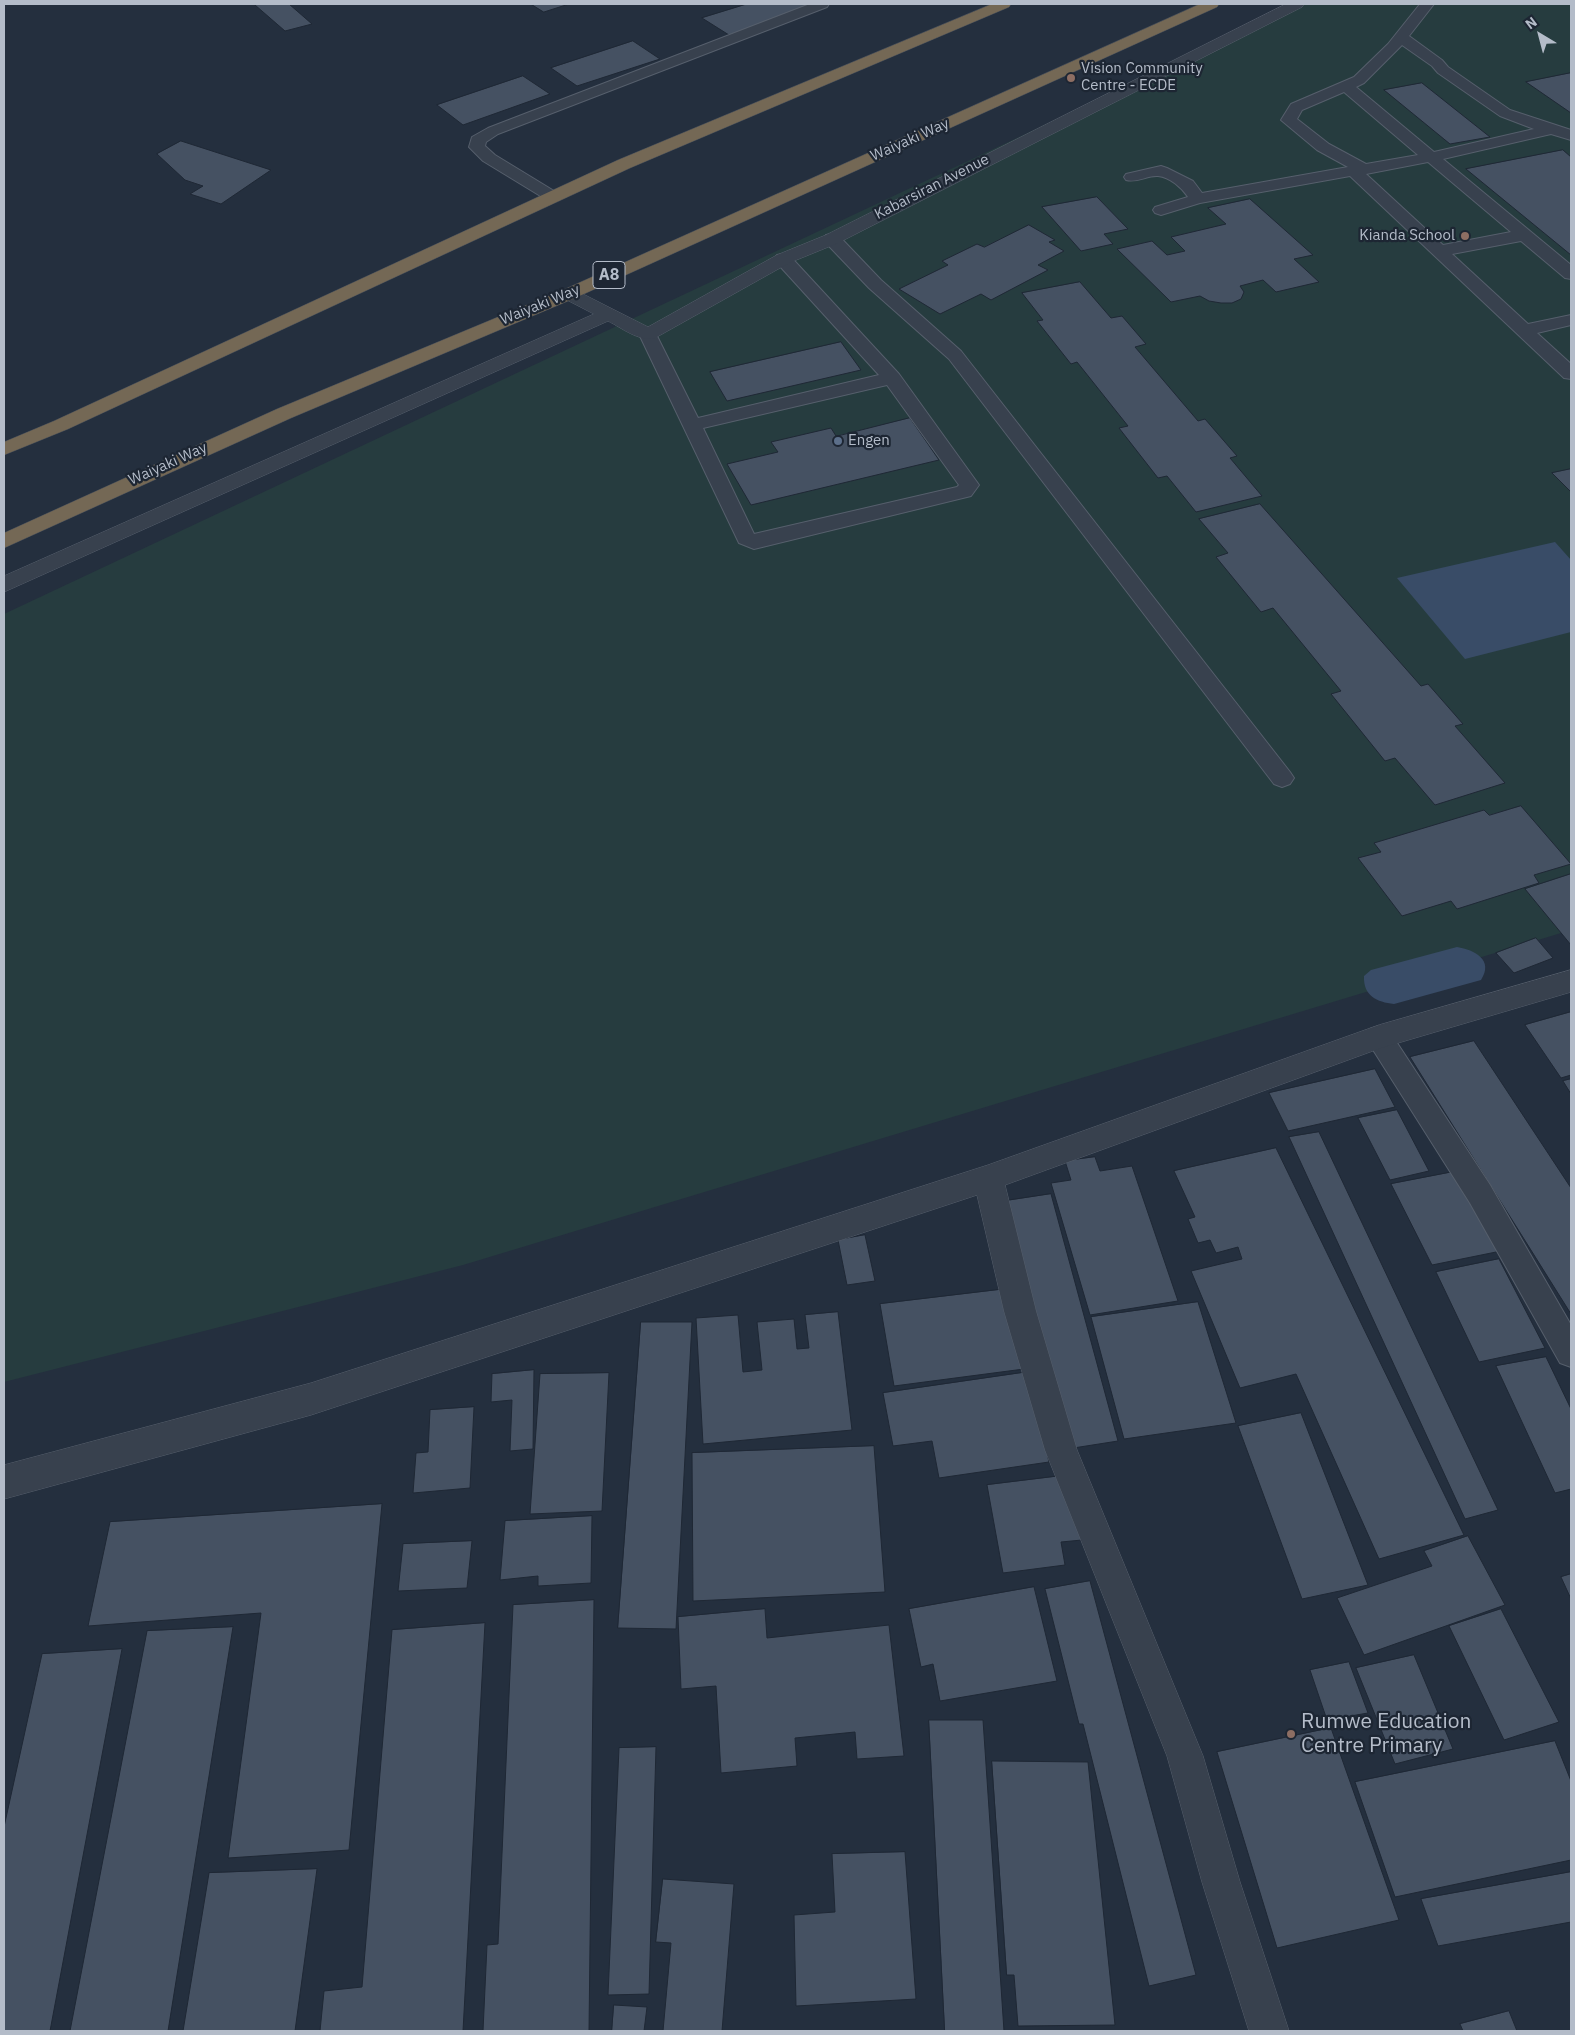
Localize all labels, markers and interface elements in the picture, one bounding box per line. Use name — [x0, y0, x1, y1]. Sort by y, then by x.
north arrow — [1515, 10, 1565, 60]
text: N — [1522, 13, 1540, 33]
place label: Vision Community Centre - ECDE — [1081, 60, 1203, 95]
marker: Vision Community Centre - ECDE — [1065, 72, 1077, 84]
street label: Waiyaki Way — [868, 115, 952, 165]
street label: Kabarsiran Avenue — [872, 150, 992, 224]
place label: Kianda School — [1359, 227, 1455, 245]
marker: Kianda School — [1459, 230, 1471, 242]
road number: A8 — [593, 262, 625, 288]
street label: Waiyaki Way — [498, 281, 582, 329]
place label: Engen — [848, 432, 890, 450]
marker: Engen — [832, 435, 844, 447]
street label: Waiyaki Way — [126, 439, 210, 489]
place label: Rumwe Education Centre Primary — [1301, 1709, 1471, 1759]
marker: Rumwe Education Centre Primary — [1285, 1728, 1297, 1740]

